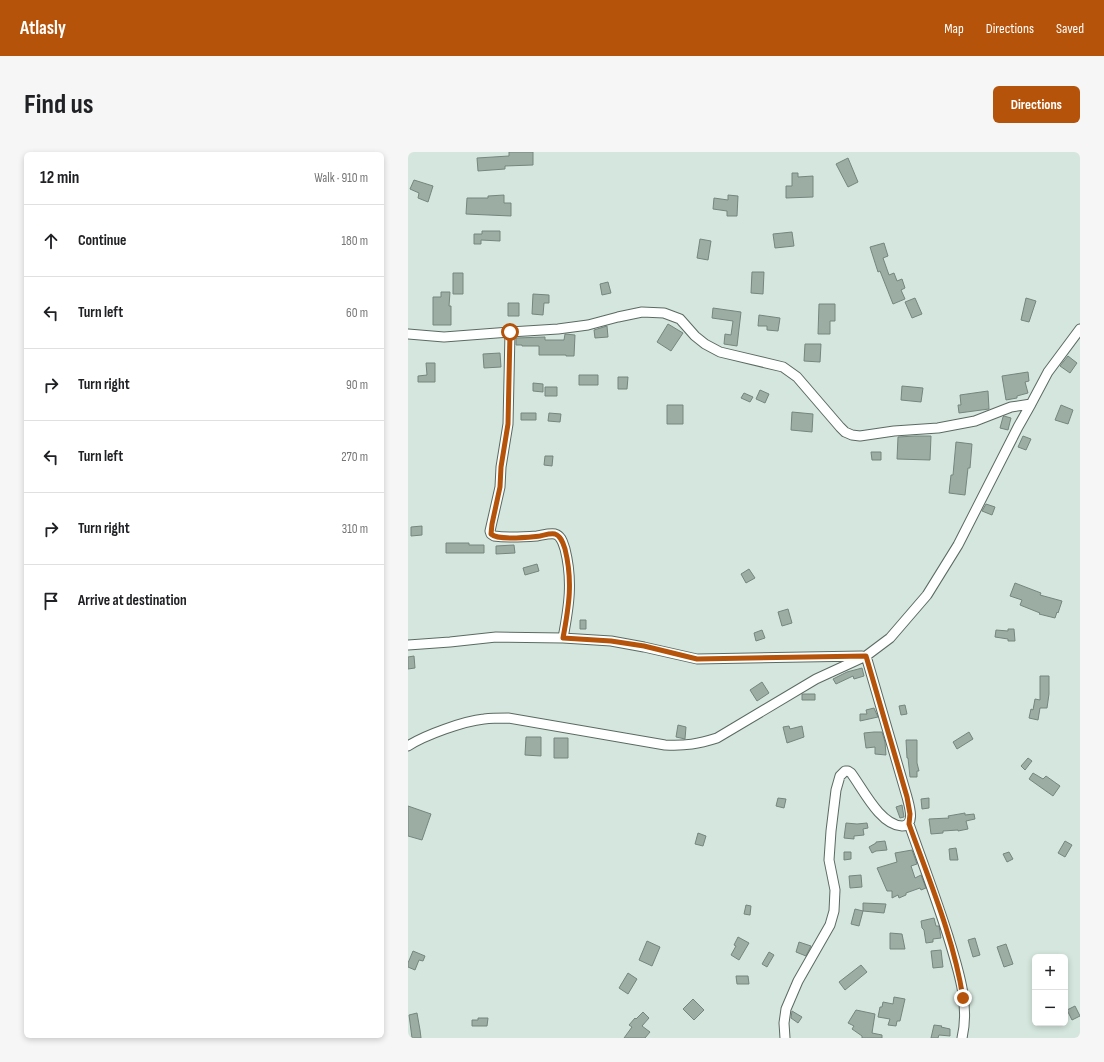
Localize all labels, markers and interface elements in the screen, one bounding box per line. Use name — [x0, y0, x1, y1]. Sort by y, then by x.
text: Atlasly — [20, 17, 66, 40]
text: Map — [944, 20, 964, 37]
text: Directions — [986, 20, 1034, 37]
text: Saved — [1056, 20, 1084, 37]
button: Directions — [993, 86, 1080, 123]
text: Find us — [24, 88, 93, 121]
text: 12 min — [40, 168, 79, 188]
text: Walk · 910 m — [314, 170, 368, 186]
icon: ahead — [40, 230, 62, 252]
text: Continue — [78, 231, 127, 250]
text: 180 m — [342, 233, 368, 249]
icon: left — [40, 302, 62, 324]
text: Turn left — [78, 303, 123, 322]
text: 60 m — [346, 305, 368, 321]
route start — [501, 323, 519, 341]
icon: right — [40, 374, 62, 396]
text: Turn right — [78, 375, 130, 394]
text: 90 m — [346, 377, 368, 393]
icon: left — [40, 446, 62, 468]
text: Turn left — [78, 447, 123, 466]
text: 270 m — [341, 449, 368, 465]
icon: right — [40, 518, 62, 540]
text: Turn right — [78, 519, 130, 538]
text: 310 m — [342, 521, 368, 537]
icon: arrive — [40, 590, 62, 612]
text: Arrive at destination — [78, 591, 187, 610]
map controls — [1032, 954, 1068, 1026]
button: + — [1032, 954, 1068, 990]
route end — [954, 989, 972, 1007]
button: − — [1032, 990, 1068, 1026]

